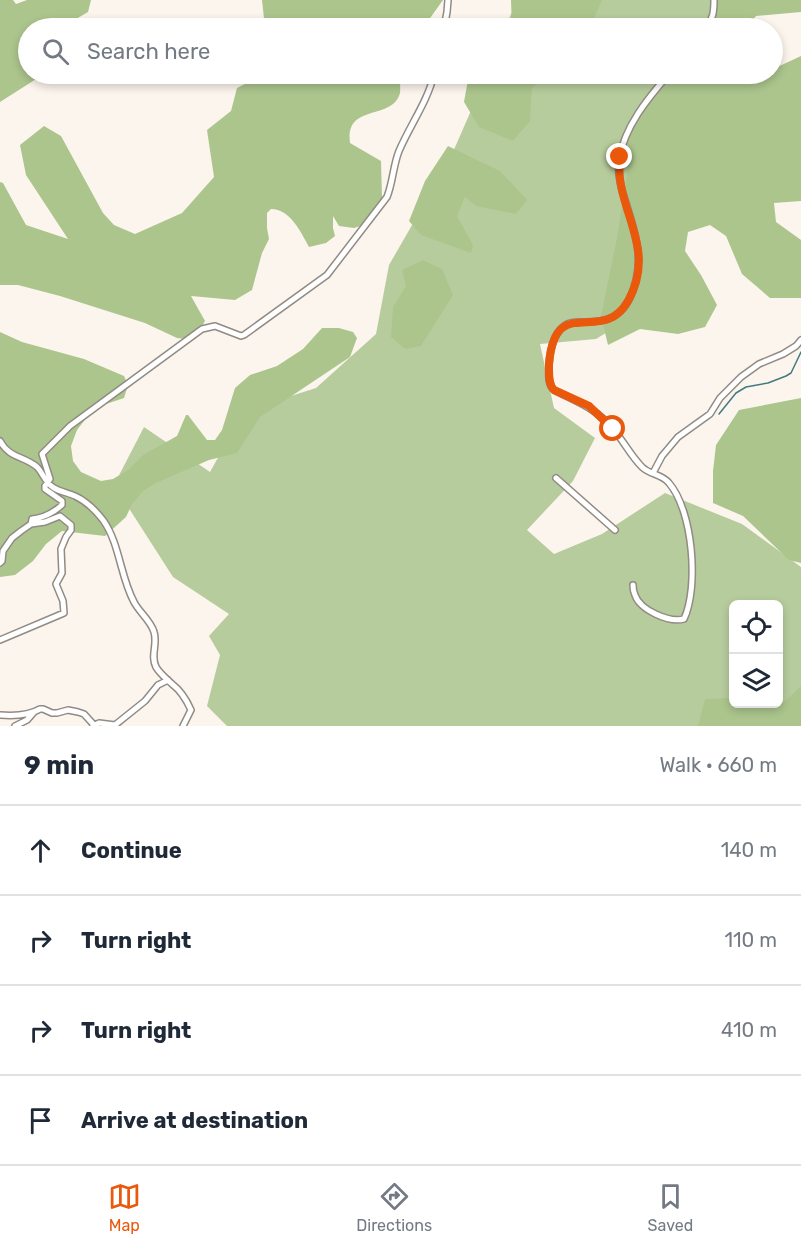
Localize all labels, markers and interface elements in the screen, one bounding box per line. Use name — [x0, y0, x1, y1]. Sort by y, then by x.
search box — [18, 18, 783, 84]
icon: search — [39, 35, 72, 68]
text: Search here — [87, 38, 210, 65]
route end — [606, 143, 632, 169]
route start — [599, 415, 625, 441]
map controls — [729, 600, 783, 708]
button: locate — [729, 600, 783, 654]
button: layers — [729, 654, 783, 708]
text: 9 min — [24, 750, 94, 781]
text: Walk · 660 m — [659, 753, 777, 777]
icon: ahead — [24, 834, 57, 867]
text: Continue — [81, 837, 182, 864]
text: 140 m — [721, 838, 777, 862]
icon: right — [24, 924, 57, 957]
text: Turn right — [81, 927, 191, 954]
text: 110 m — [725, 928, 777, 952]
icon: right — [24, 1014, 57, 1047]
text: Turn right — [81, 1017, 191, 1044]
text: 410 m — [721, 1018, 777, 1042]
icon: arrive — [24, 1104, 57, 1137]
text: Arrive at destination — [81, 1107, 308, 1134]
tab: Map — [108, 1180, 141, 1235]
tab: Directions — [356, 1180, 432, 1235]
tab: Saved — [648, 1180, 693, 1235]

